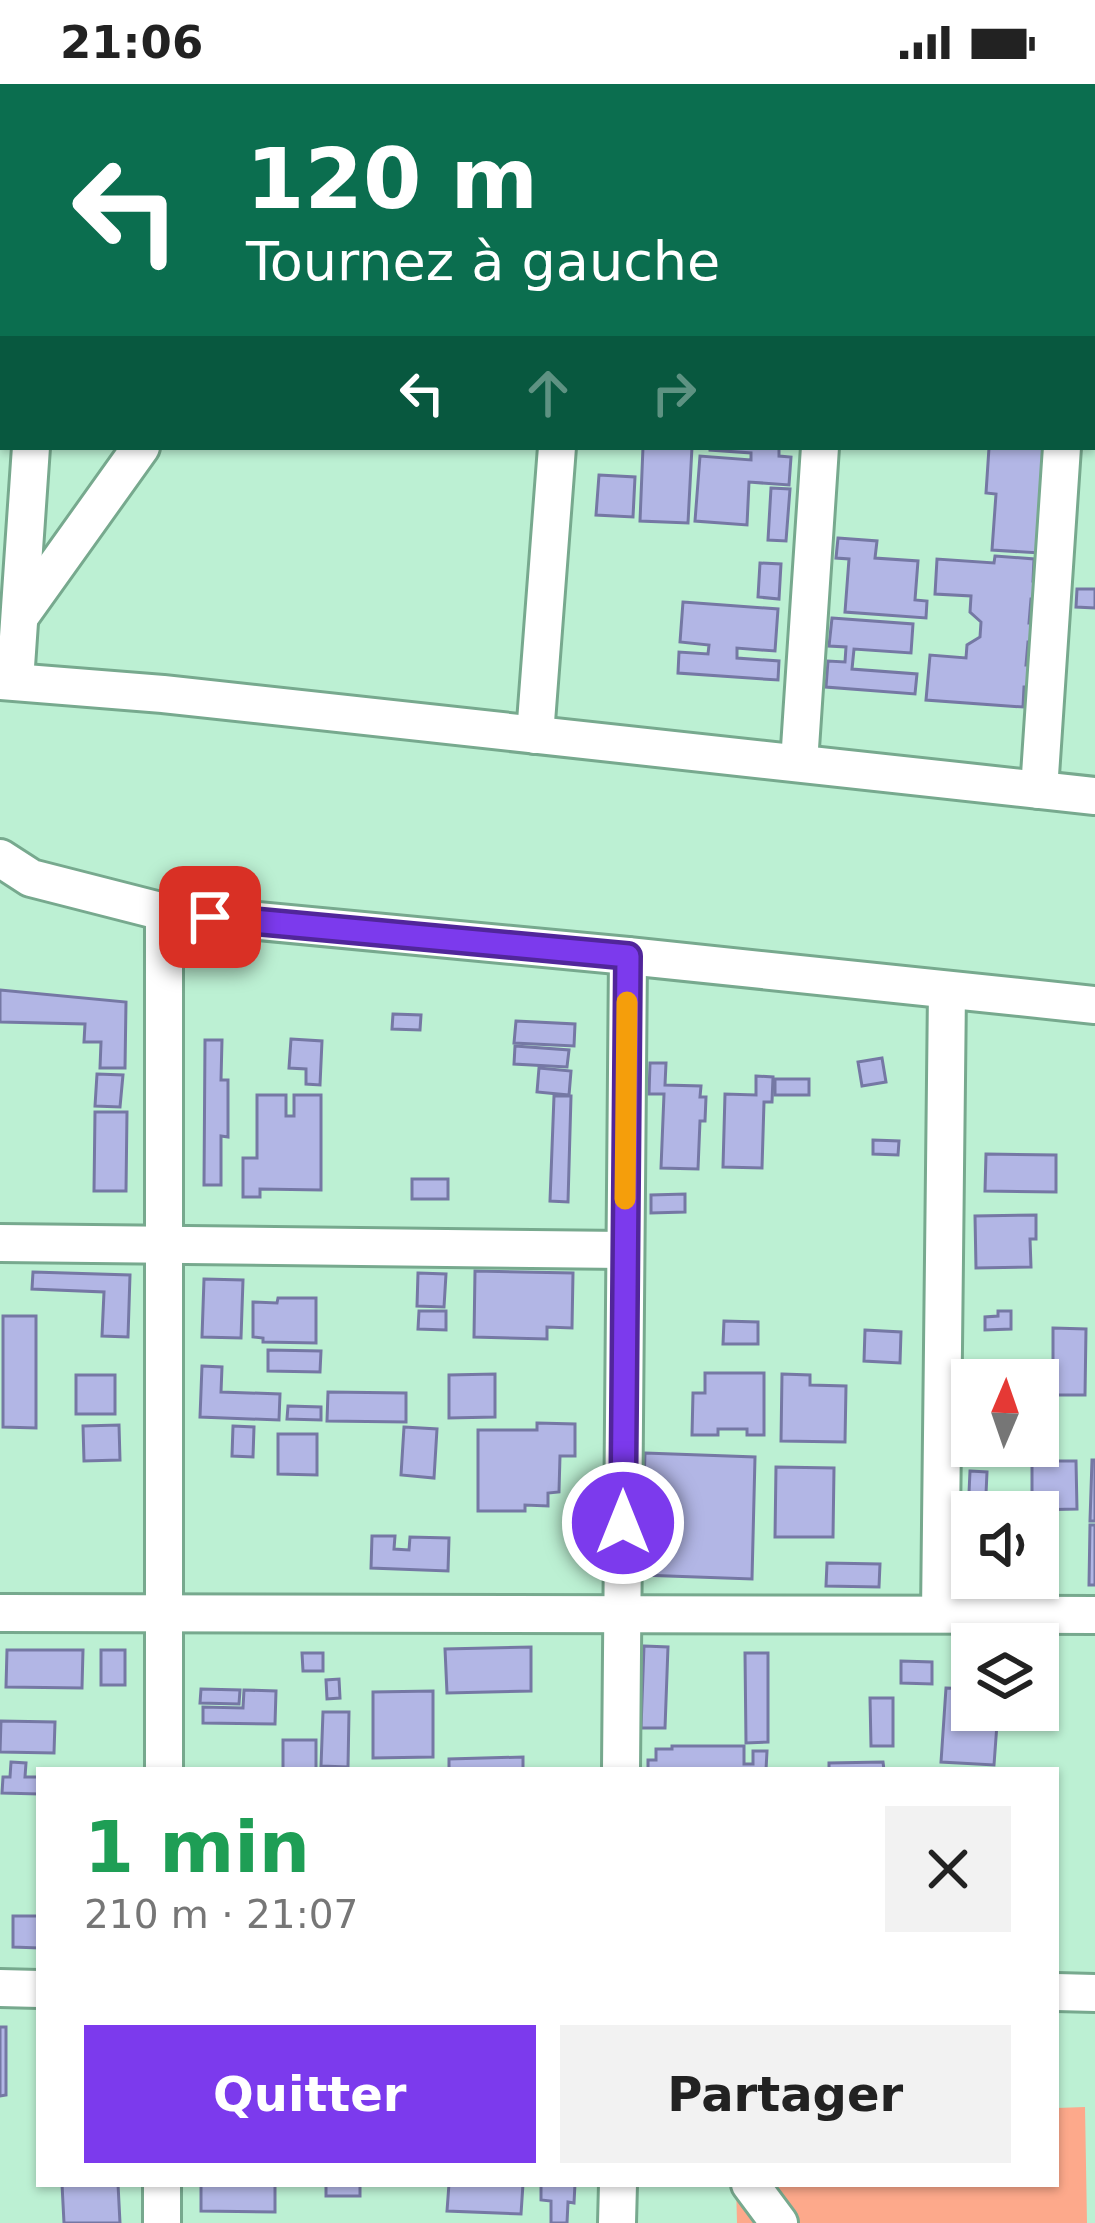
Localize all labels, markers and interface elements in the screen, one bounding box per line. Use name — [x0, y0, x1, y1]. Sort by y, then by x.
text: 21:06 — [60, 16, 203, 69]
text: 120 m — [246, 130, 538, 228]
icon: left — [48, 132, 204, 288]
text: Tournez à gauche — [246, 230, 720, 293]
icon: left — [389, 360, 455, 426]
icon: ahead — [515, 360, 581, 426]
icon: right — [641, 360, 707, 426]
pin — [159, 866, 261, 968]
icon: arrive — [177, 884, 243, 950]
north arrow — [951, 1359, 1059, 1467]
map controls — [951, 1359, 1059, 1731]
position arrow — [560, 1460, 686, 1586]
button: sound — [951, 1491, 1059, 1599]
button: layers — [951, 1623, 1059, 1731]
text: 1 min — [84, 1805, 310, 1889]
button: close — [885, 1806, 1011, 1932]
text: 210 m · 21:07 — [84, 1892, 358, 1937]
button: Quitter — [84, 2025, 536, 2163]
button: Partager — [560, 2025, 1011, 2163]

